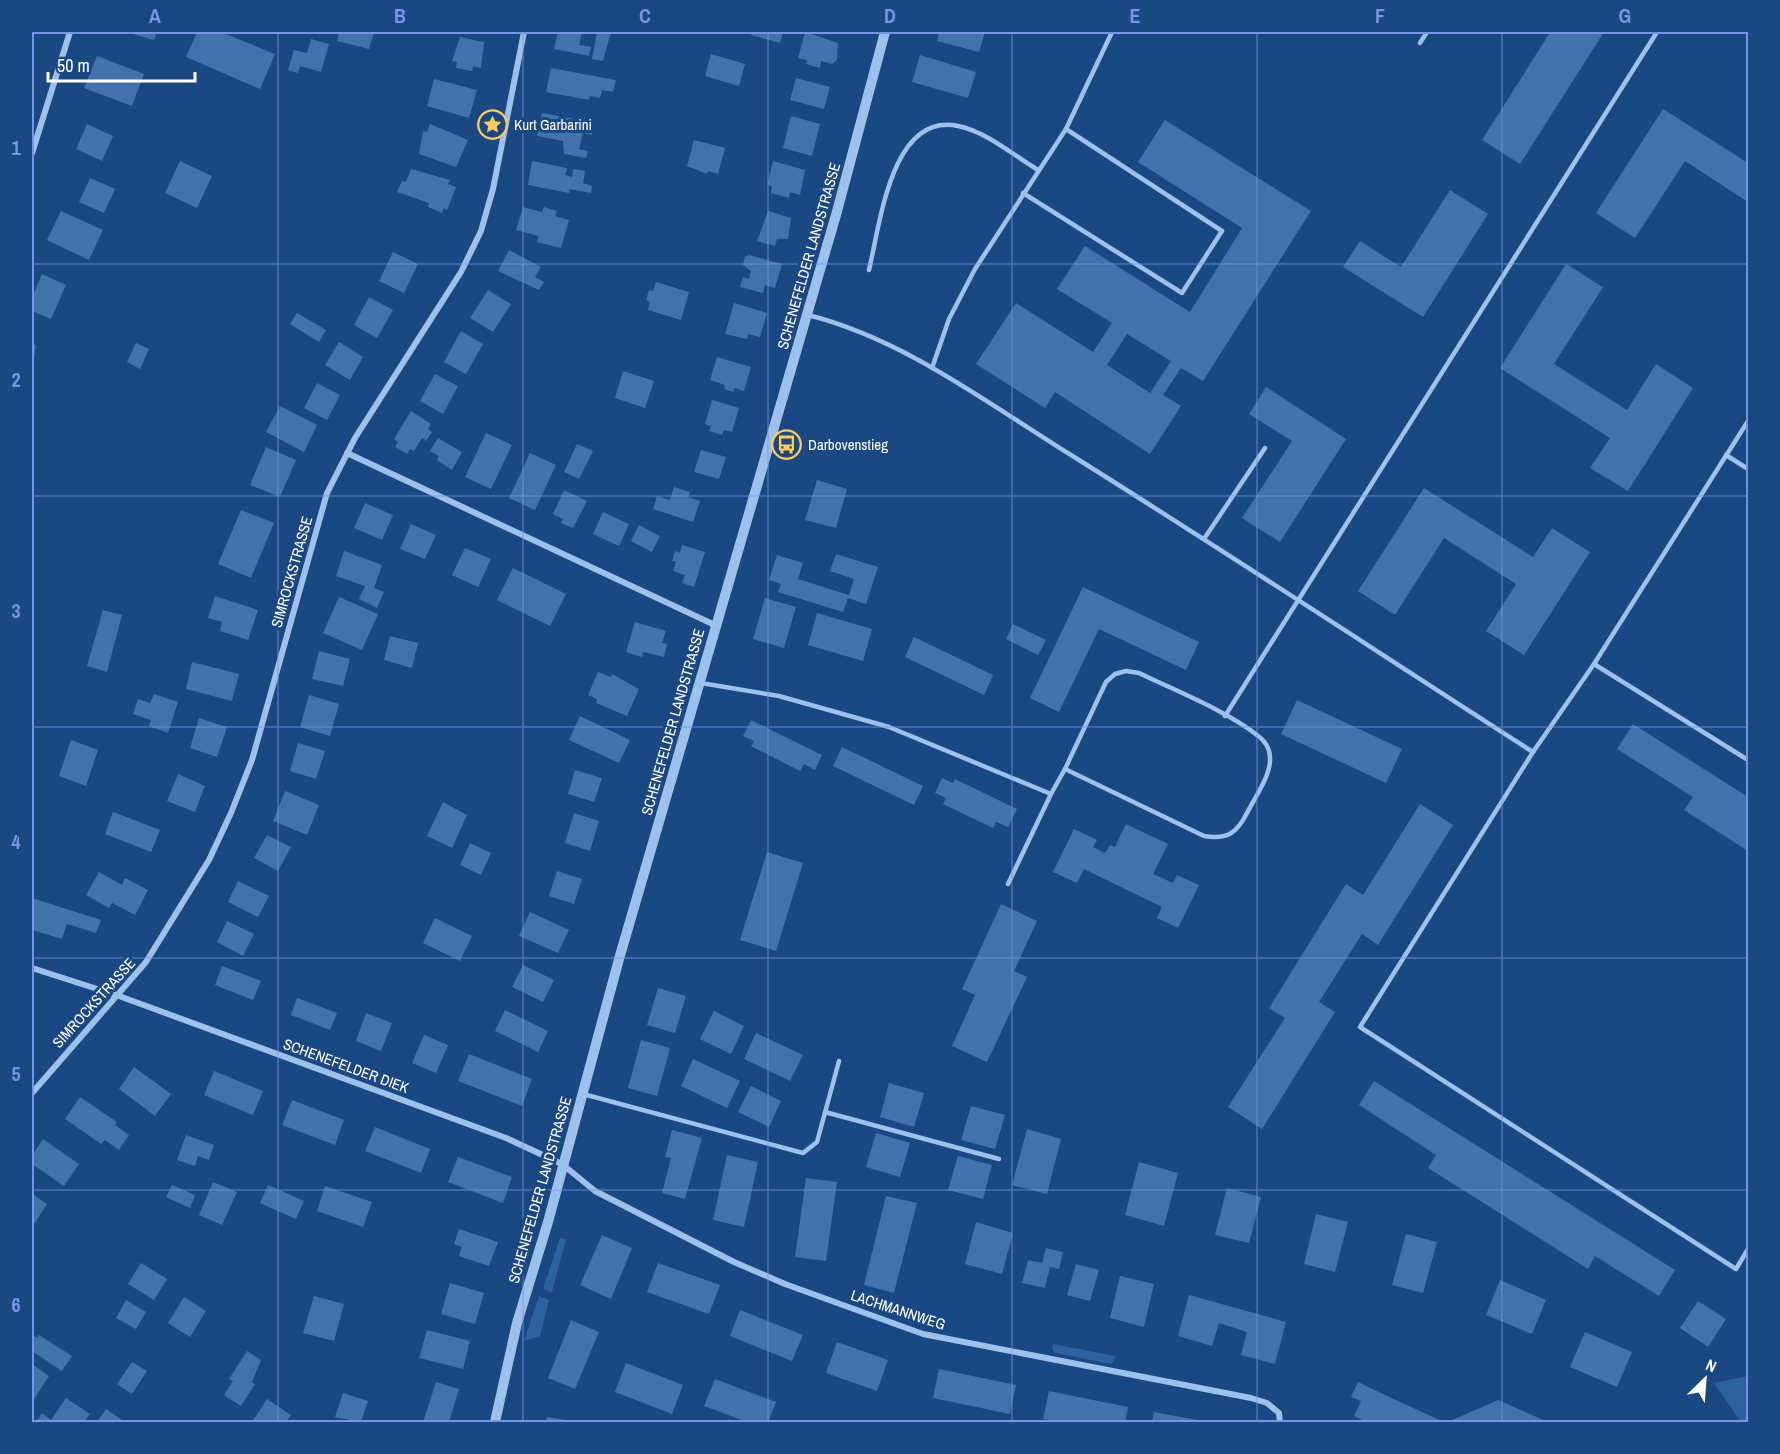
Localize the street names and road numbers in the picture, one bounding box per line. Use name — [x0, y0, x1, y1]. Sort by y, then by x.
street label: SCHENEFELDER LANDSTRASSE — [772, 160, 845, 352]
street label: SIMROCKSTRASSE — [266, 514, 317, 630]
street label: SCHENEFELDER LANDSTRASSE — [636, 626, 709, 818]
street label: SIMROCKSTRASSE — [47, 953, 140, 1052]
street label: SCHENEFELDER DIEK — [281, 1033, 412, 1098]
street label: SCHENEFELDER LANDSTRASSE — [503, 1094, 576, 1286]
street label: LACHMANNWEG — [848, 1284, 948, 1335]

